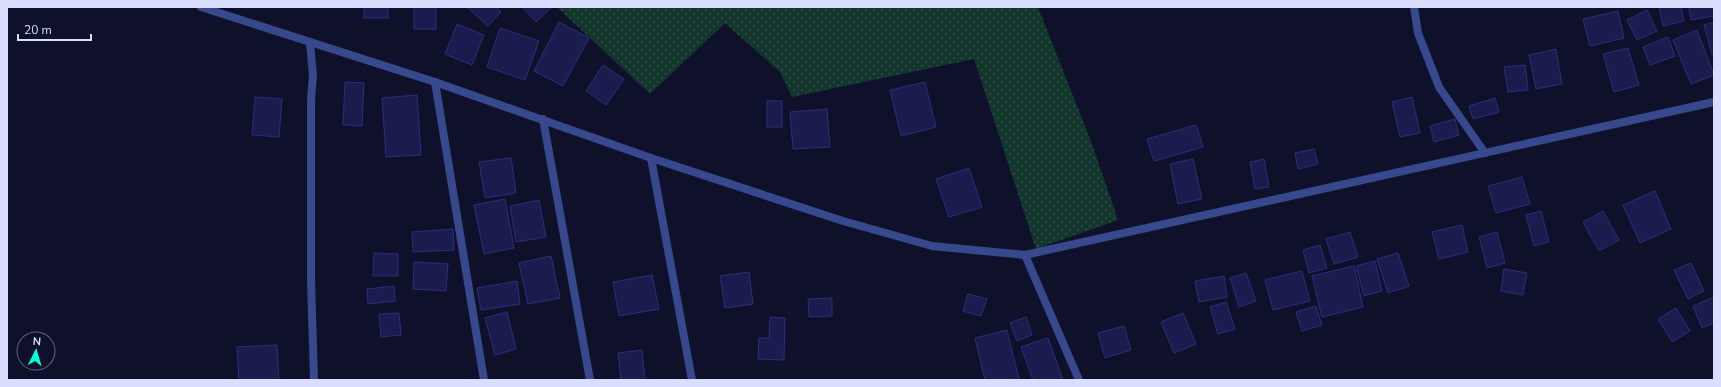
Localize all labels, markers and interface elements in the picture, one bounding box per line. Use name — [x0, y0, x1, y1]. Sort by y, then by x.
scale bar — [18, 16, 91, 42]
text: 20 m — [24, 22, 52, 38]
north arrow — [16, 331, 56, 371]
text: N — [32, 334, 42, 349]

